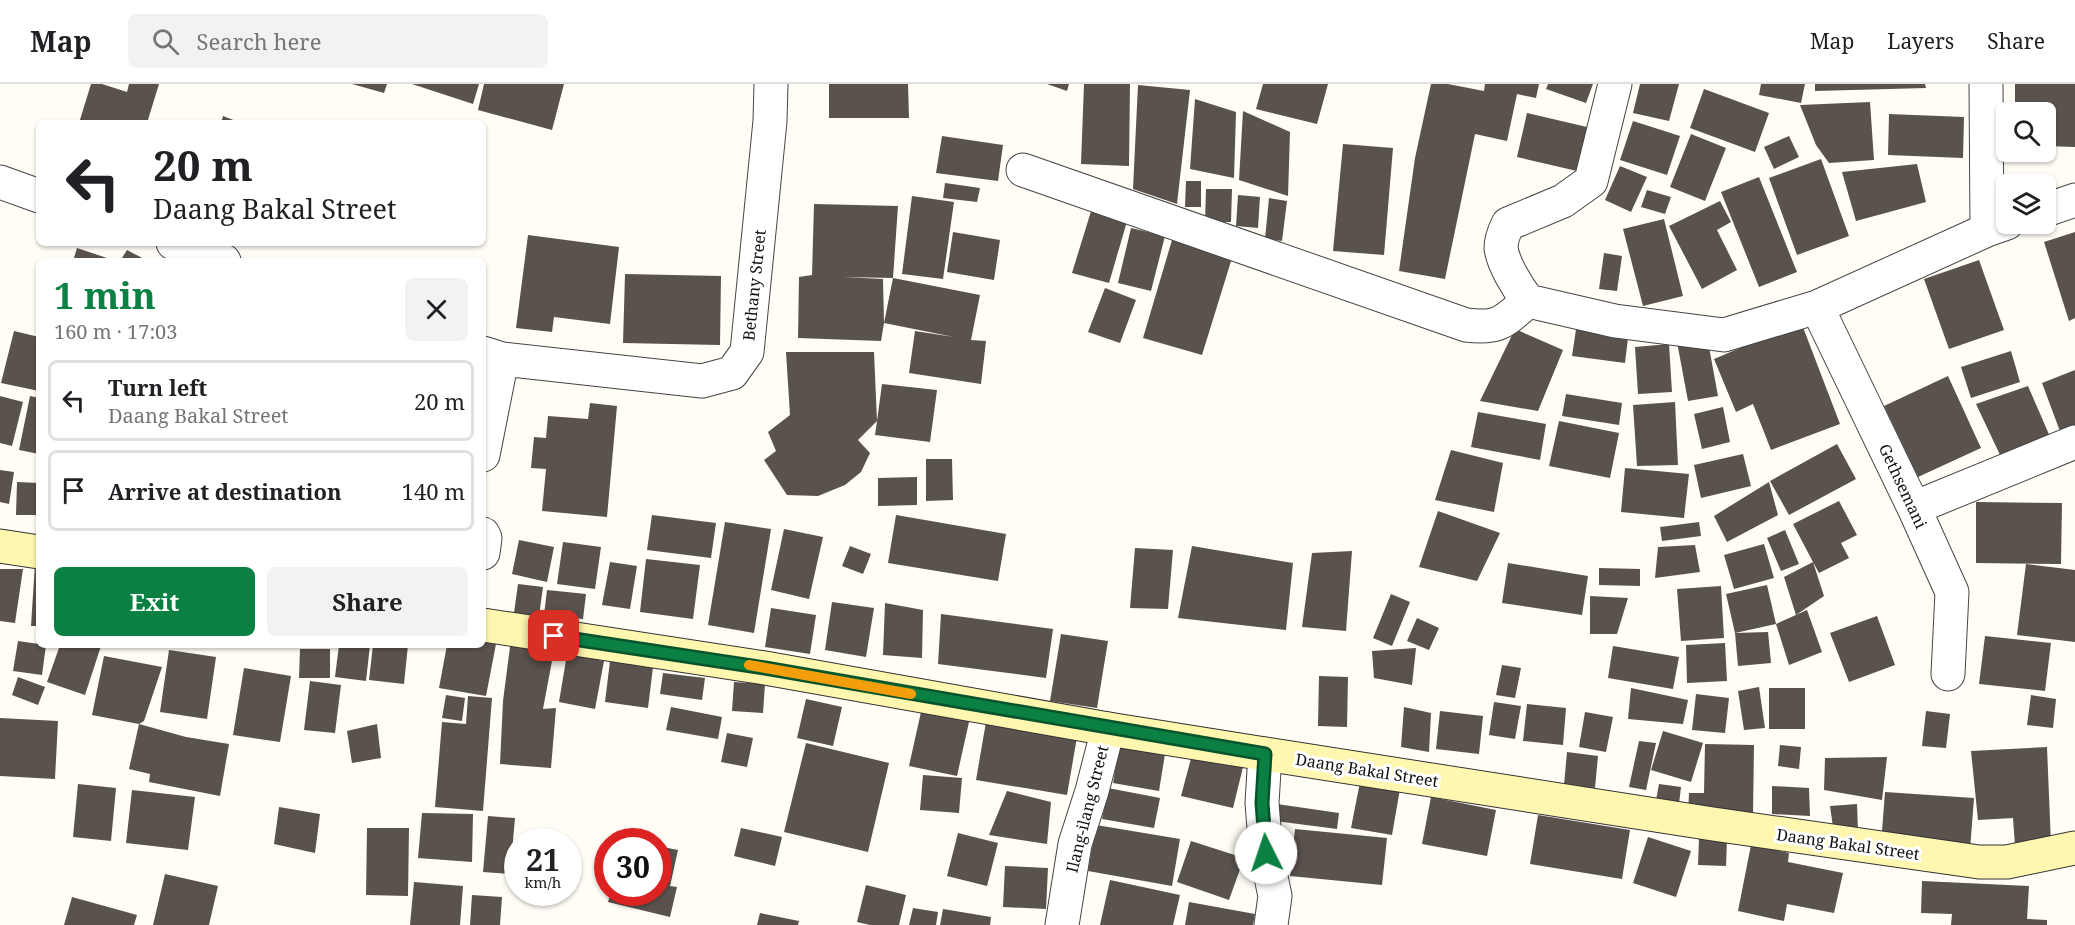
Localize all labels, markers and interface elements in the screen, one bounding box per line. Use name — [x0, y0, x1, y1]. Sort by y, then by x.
search box — [128, 14, 548, 68]
text: Map — [30, 22, 92, 60]
icon: search — [149, 25, 182, 58]
text: Search here — [197, 26, 321, 56]
text: Map — [1810, 27, 1854, 55]
text: Layers — [1887, 27, 1954, 55]
text: Share — [1987, 27, 2045, 55]
map controls — [1996, 102, 2056, 234]
button: search — [1996, 102, 2056, 162]
text: 20 m — [153, 136, 253, 193]
icon: left — [54, 144, 132, 222]
button: layers — [1996, 174, 2056, 234]
text: Daang Bakal Street — [153, 190, 397, 227]
street label: Bethany Street — [737, 228, 771, 342]
text: 1 min — [54, 271, 156, 320]
button: close — [405, 278, 468, 341]
text: 160 m · 17:03 — [54, 318, 177, 345]
text: Turn left — [108, 372, 207, 402]
icon: left — [57, 384, 90, 417]
text: 20 m — [414, 386, 465, 416]
text: Daang Bakal Street — [108, 402, 288, 429]
street label: Gethsemani — [1874, 440, 1932, 532]
icon: arrive — [57, 474, 90, 507]
text: Arrive at destination — [108, 476, 342, 506]
text: 140 m — [402, 476, 465, 506]
button: Exit — [54, 567, 255, 636]
button: Share — [267, 567, 468, 636]
pin — [528, 610, 579, 661]
icon: arrive — [537, 619, 570, 652]
street label: Ilang-ilang Street — [1061, 743, 1114, 875]
street label: Daang Bakal Street — [1294, 748, 1440, 792]
position arrow — [1234, 821, 1298, 885]
street label: Daang Bakal Street — [1775, 823, 1921, 865]
speed limit sign: 30 — [594, 828, 672, 906]
text: 21 — [526, 839, 560, 880]
text: km/h — [525, 872, 561, 892]

